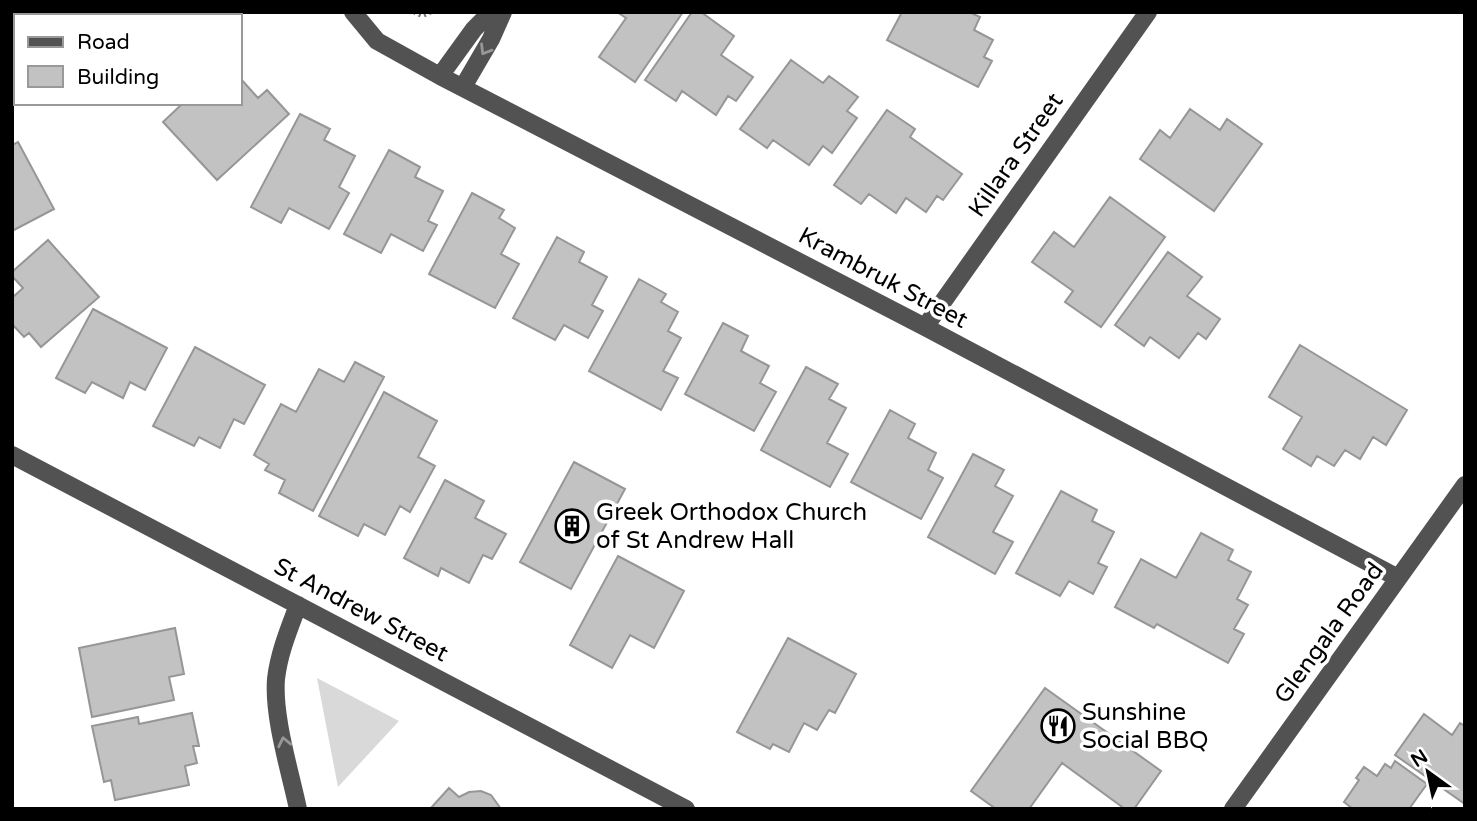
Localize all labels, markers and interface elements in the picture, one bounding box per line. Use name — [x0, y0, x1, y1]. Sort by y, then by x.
legend — [14, 14, 242, 105]
text: Road — [77, 30, 130, 55]
one-way arrow — [480, 43, 493, 56]
text: Building — [77, 65, 159, 90]
street label: Killara Street — [963, 87, 1069, 223]
street label: Krambruk Street — [793, 221, 973, 335]
place label: Greek Orthodox Church of St Andrew Hall — [596, 498, 867, 555]
building icon: Greek Orthodox Church of St Andrew Hall — [553, 507, 591, 545]
street label: St Andrew Street — [269, 552, 453, 668]
street label: Glengala Road — [1268, 557, 1390, 709]
place label: Sunshine Social BBQ — [1082, 698, 1209, 755]
restaurant icon: Sunshine Social BBQ — [1039, 707, 1077, 745]
one-way arrow — [278, 736, 293, 748]
north arrow — [1393, 737, 1463, 807]
text: N — [1407, 745, 1432, 772]

